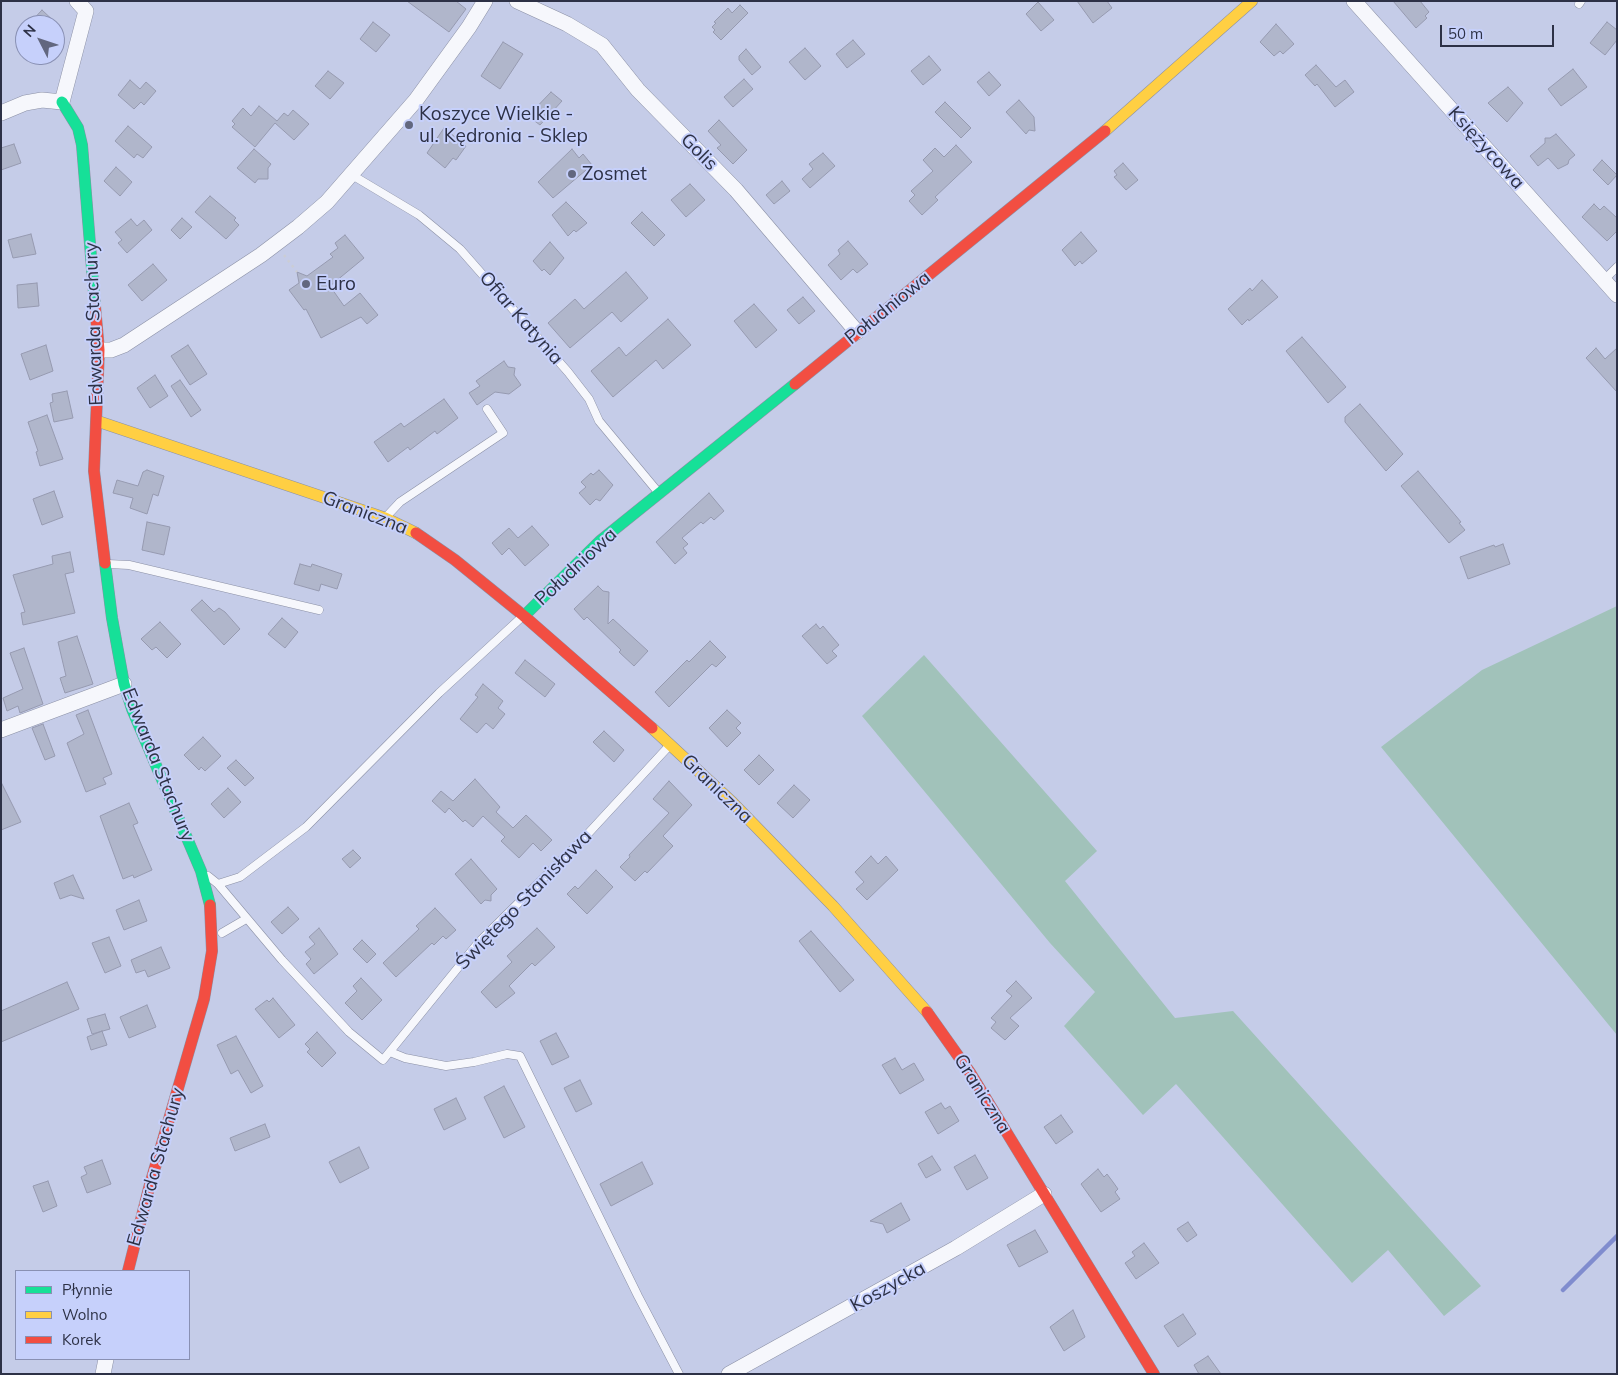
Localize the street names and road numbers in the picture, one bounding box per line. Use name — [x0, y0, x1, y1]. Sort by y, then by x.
street label: Księżycowa — [1443, 102, 1529, 194]
street label: Golis — [676, 129, 722, 175]
street label: Edwarda Stachury — [80, 242, 108, 406]
street label: Południowa — [841, 266, 935, 350]
street label: Ofiar Katynia — [474, 267, 568, 369]
street label: Graniczna — [319, 486, 411, 540]
street label: Południowa — [530, 523, 622, 611]
street label: Edwarda Stachury — [117, 685, 199, 845]
street label: Graniczna — [677, 750, 757, 828]
street label: Świętego Stanisława — [451, 825, 597, 975]
street label: Graniczna — [949, 1050, 1015, 1138]
street label: Edwarda Stachury — [122, 1085, 190, 1249]
street label: Koszycka — [847, 1257, 929, 1317]

